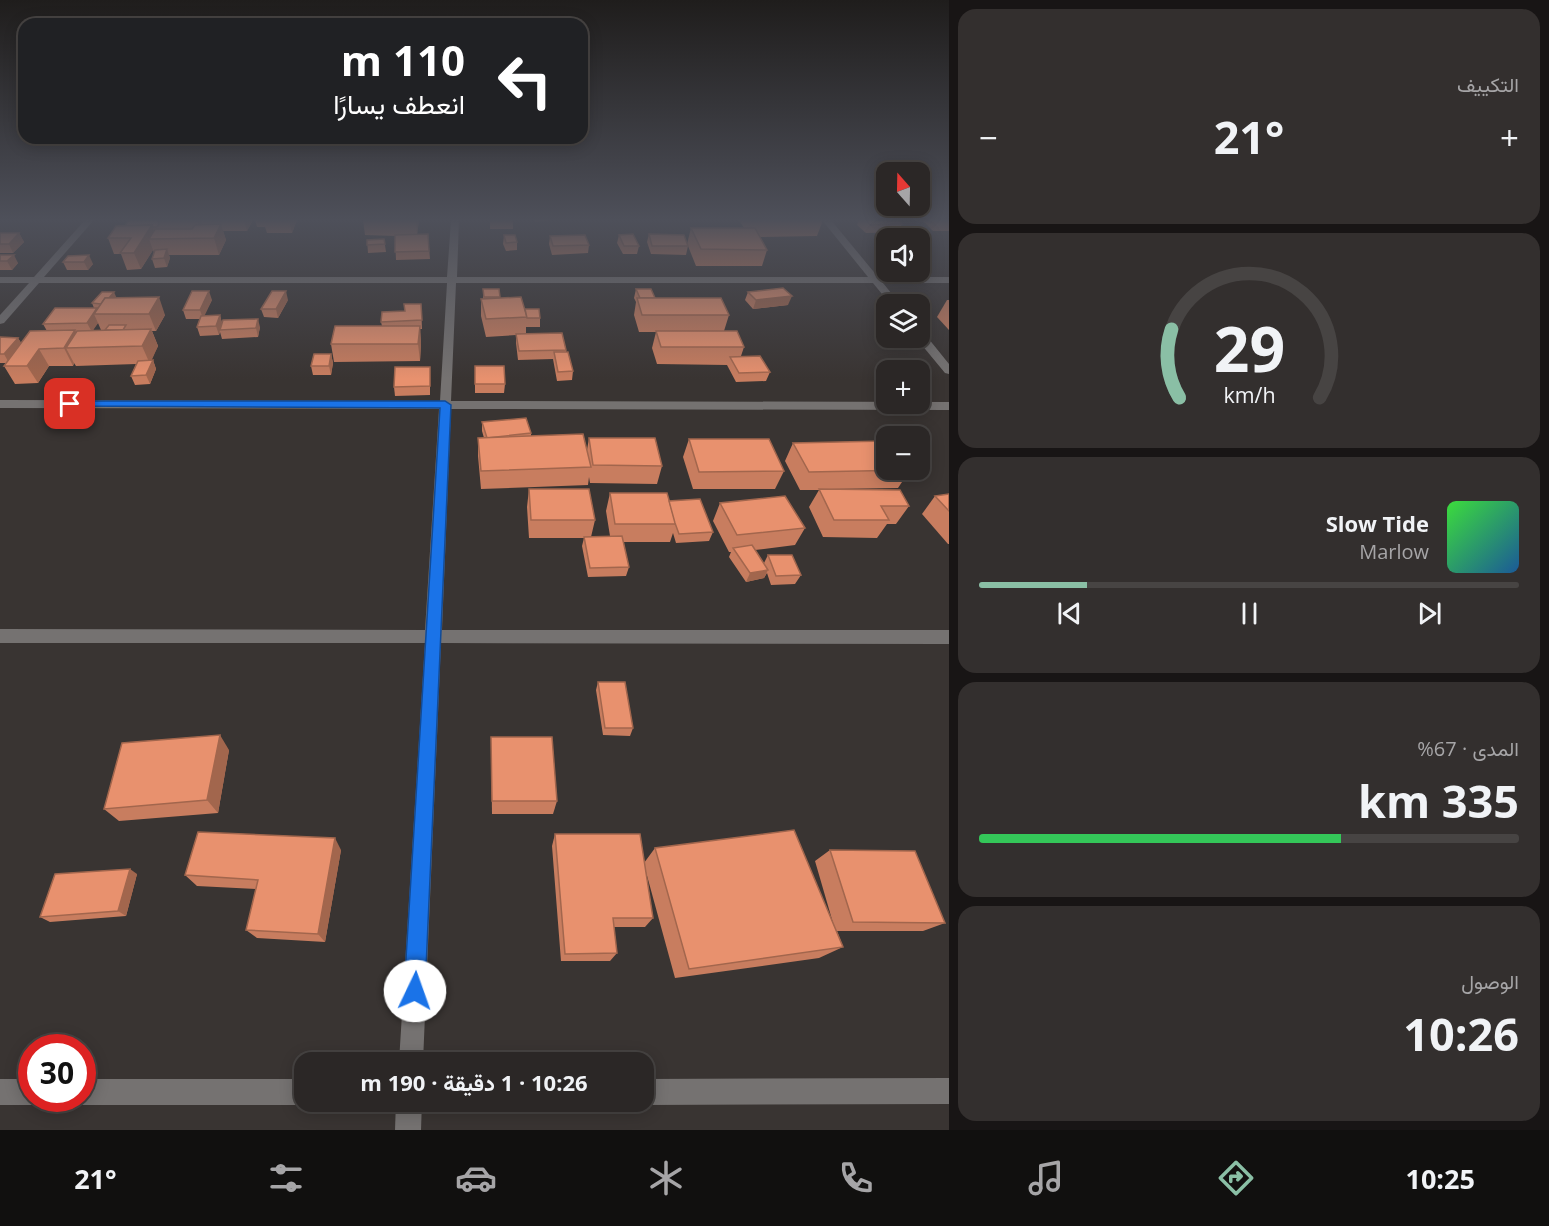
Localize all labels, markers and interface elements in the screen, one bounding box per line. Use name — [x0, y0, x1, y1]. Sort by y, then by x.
text: 110 m — [341, 31, 465, 88]
icon: left — [486, 42, 564, 120]
text: التكييف — [1457, 71, 1519, 98]
text: انعطف يسارًا — [333, 85, 465, 122]
text: 21° — [1214, 106, 1284, 167]
text: − — [979, 115, 998, 160]
text: + — [1500, 115, 1519, 160]
north arrow — [876, 162, 930, 216]
map controls — [876, 162, 930, 480]
button: sound — [876, 228, 930, 282]
button: layers — [876, 294, 930, 348]
text: 29 — [1213, 305, 1285, 390]
button: + — [876, 360, 930, 414]
pin — [44, 378, 95, 429]
text: km/h — [1223, 380, 1275, 409]
icon: arrive — [53, 387, 86, 420]
button: − — [876, 426, 930, 480]
text: Slow Tide — [1326, 508, 1429, 538]
text: Marlow — [1359, 538, 1429, 565]
icon: previous — [1053, 597, 1086, 630]
icon: pause — [1233, 597, 1266, 630]
icon: next — [1413, 597, 1446, 630]
text: المدى · 67% — [1417, 735, 1519, 762]
text: 335 km — [1358, 770, 1519, 831]
position arrow — [383, 959, 447, 1023]
text: الوصول — [1461, 968, 1519, 995]
text: 10:26 — [1403, 1003, 1519, 1064]
speed limit sign: 30 — [18, 1034, 96, 1112]
text: 10:26 · 1 دقيقة · 190 m — [360, 1067, 588, 1097]
icon: filters — [265, 1157, 307, 1199]
icon: car — [455, 1157, 497, 1199]
icon: climate — [645, 1157, 687, 1199]
icon: phone — [835, 1157, 877, 1199]
icon: music — [1025, 1157, 1067, 1199]
icon: directions — [1215, 1157, 1257, 1199]
text: 21° — [74, 1160, 117, 1197]
text: 10:25 — [1405, 1160, 1475, 1197]

